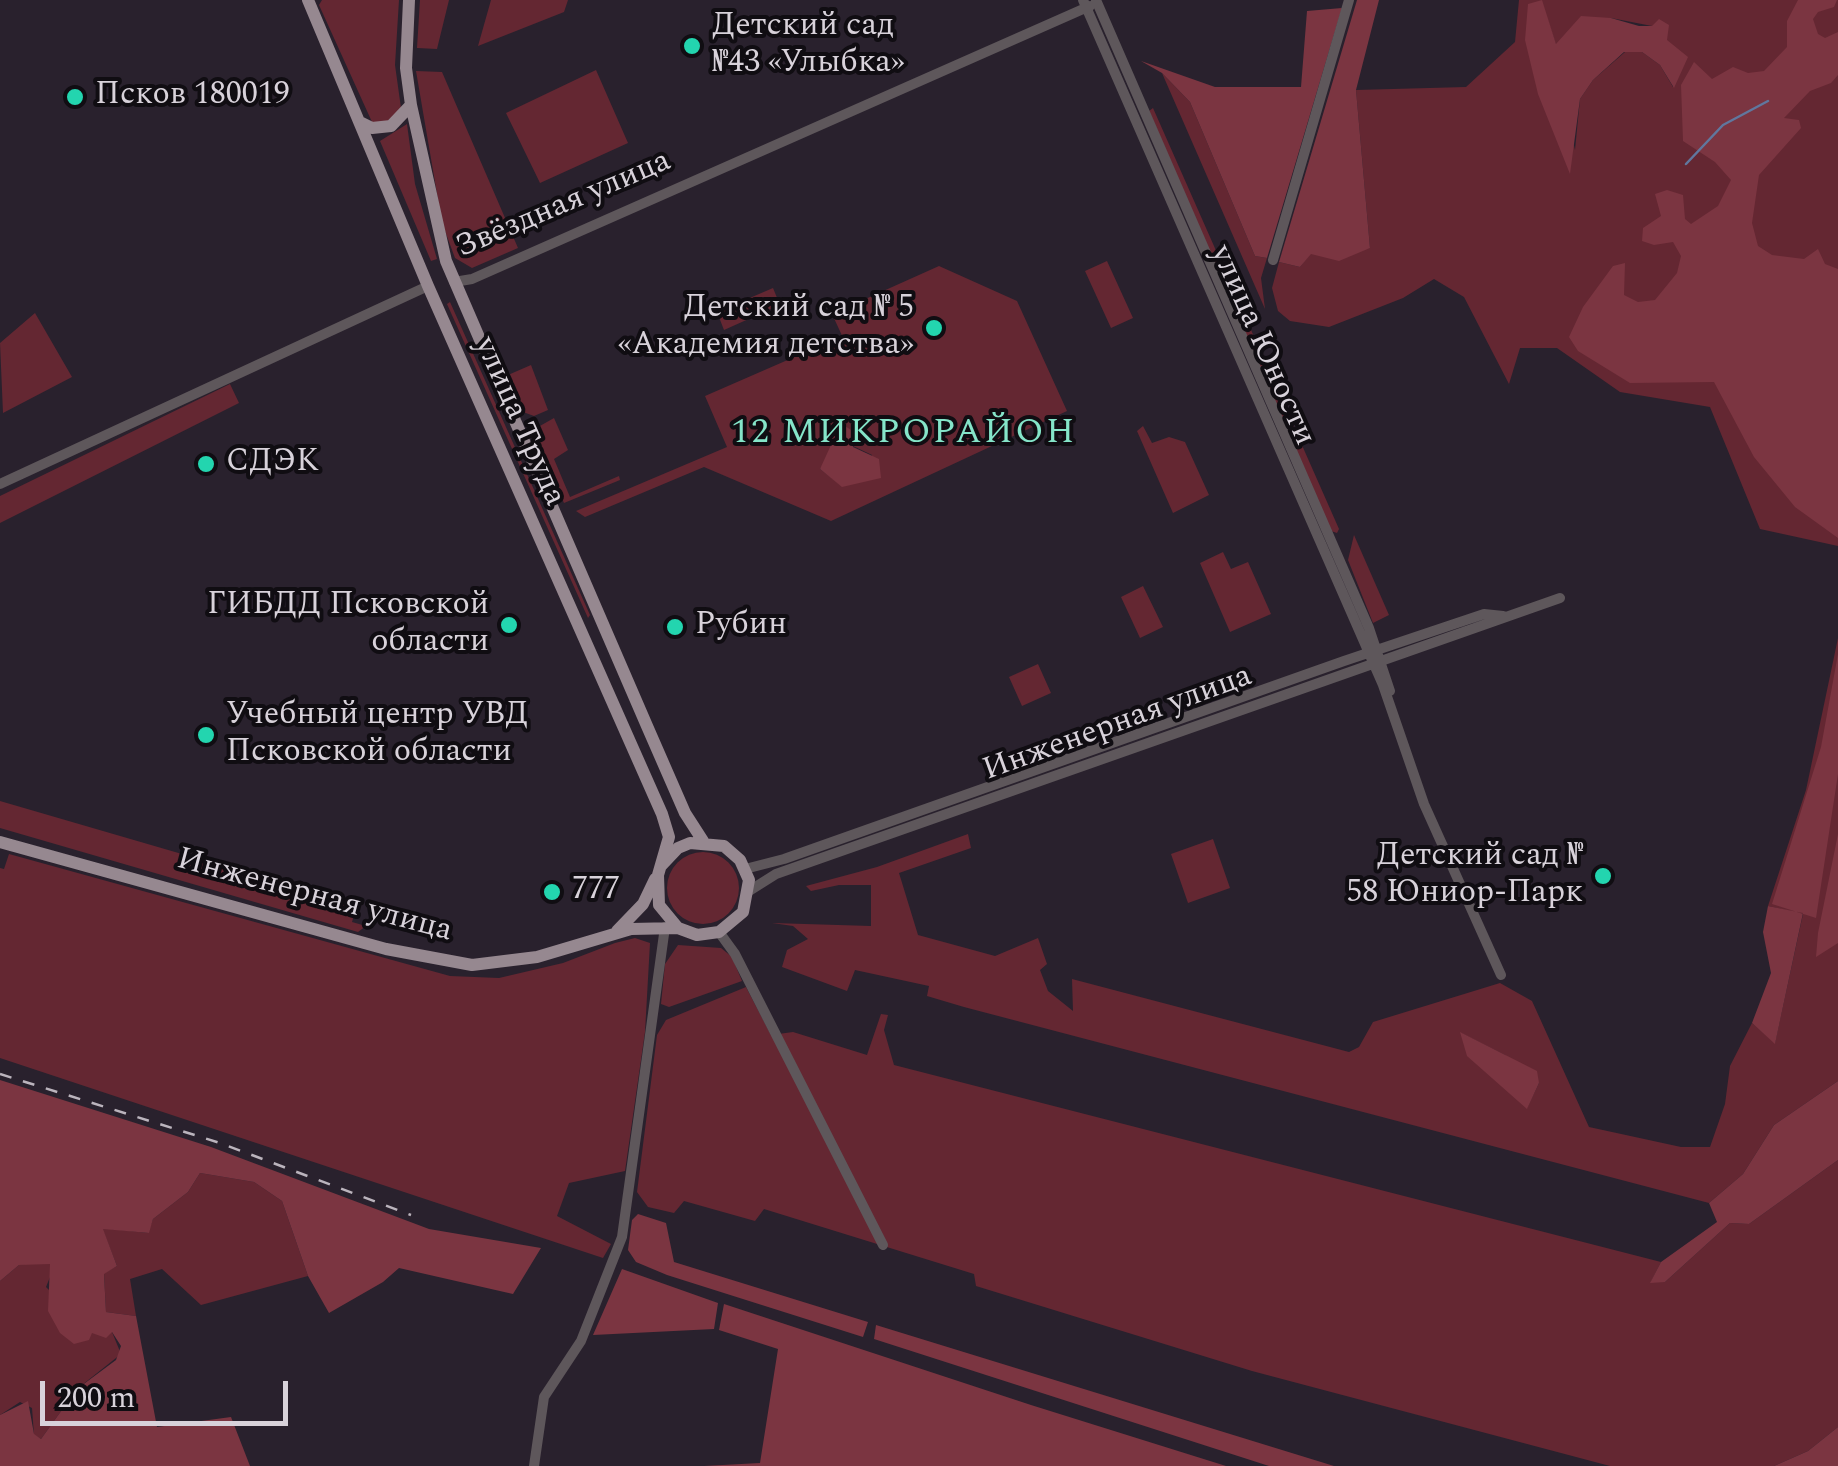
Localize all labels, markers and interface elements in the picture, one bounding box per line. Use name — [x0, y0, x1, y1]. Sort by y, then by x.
place label: Детский сад №43 «Улыбка» — [712, 9, 905, 84]
marker: Детский сад №43 «Улыбка» — [681, 35, 703, 57]
place label: Псков 180019 — [95, 78, 290, 116]
marker: Псков 180019 — [64, 86, 86, 108]
street label: Звёздная улица — [451, 143, 677, 269]
street label: улица Юности — [1200, 240, 1322, 452]
place label: Детский сад № 5 «Академия детства» — [618, 291, 914, 366]
marker: Детский сад № 5 «Академия детства» — [923, 317, 945, 339]
street label: улица Труда — [464, 332, 572, 512]
district label: 12 МИКРОРАЙОН — [731, 414, 1077, 456]
place label: СДЭК — [226, 445, 319, 483]
marker: СДЭК — [195, 453, 217, 475]
place label: ГИБДД Псковской области — [207, 588, 489, 663]
place label: Рубин — [695, 608, 787, 646]
marker: ГИБДД Псковской области — [498, 614, 520, 636]
marker: Рубин — [664, 616, 686, 638]
street label: Инженерная улица — [978, 658, 1258, 792]
place label: Учебный центр УВД Псковской области — [226, 698, 528, 773]
marker: Учебный центр УВД Псковской области — [195, 724, 217, 746]
place label: Детский сад № 58 Юниор-Парк — [1346, 839, 1583, 914]
street label: Инженерная улица — [172, 842, 456, 952]
marker: Детский сад № 58 Юниор-Парк — [1592, 865, 1614, 887]
place label: 777 — [572, 873, 620, 911]
marker: 777 — [541, 881, 563, 903]
scale bar — [45, 1361, 292, 1423]
text: 200 m — [57, 1375, 135, 1421]

